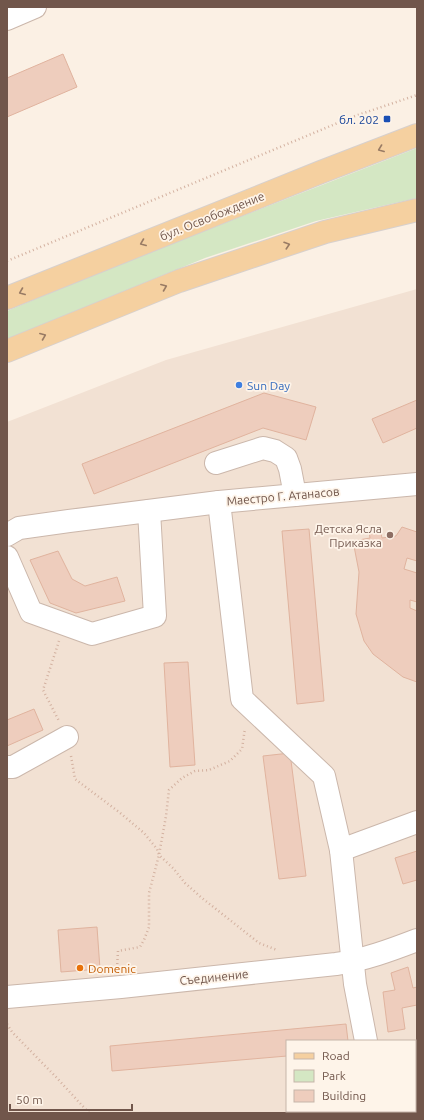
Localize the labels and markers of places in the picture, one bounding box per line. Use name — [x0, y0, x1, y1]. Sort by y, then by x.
place label: бл. 202 — [339, 113, 379, 126]
marker: бл. 202 — [382, 114, 392, 124]
place label: Sun Day — [247, 379, 290, 392]
marker: Sun Day — [234, 380, 244, 390]
place label: Детска Ясла Приказка — [315, 522, 382, 549]
marker: Детска Ясла Приказка — [385, 530, 395, 540]
place label: Domenic — [88, 962, 136, 975]
marker: Domenic — [75, 963, 85, 973]

